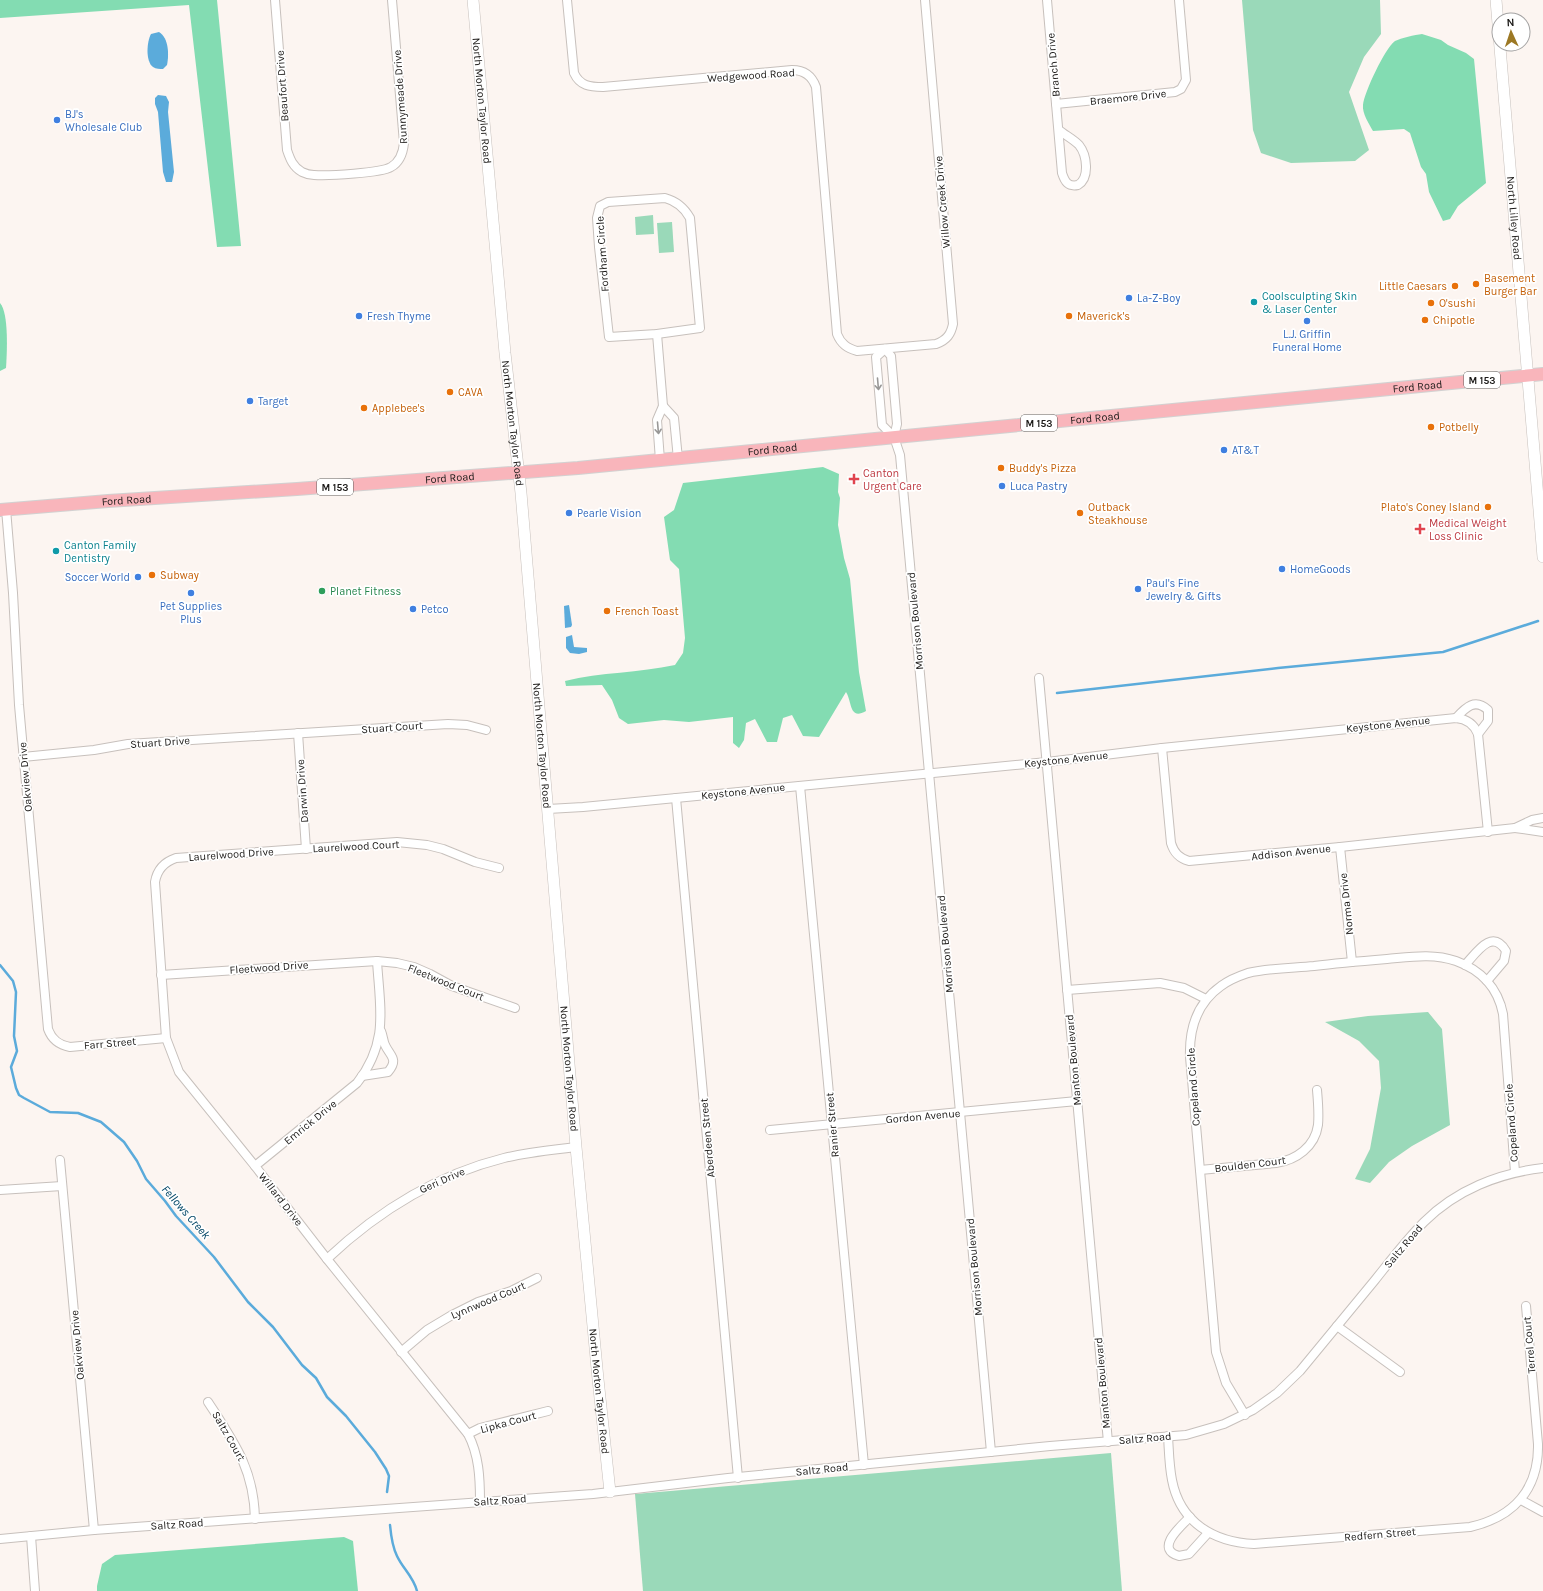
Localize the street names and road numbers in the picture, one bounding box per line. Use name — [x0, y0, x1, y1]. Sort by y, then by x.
street label: Branch Drive — [1044, 32, 1063, 97]
street label: North Morton Taylor Road — [469, 37, 494, 164]
street label: Runnymeade Drive — [391, 49, 410, 144]
street label: Beaufort Drive — [274, 50, 291, 122]
street label: Wedgewood Road — [707, 66, 795, 85]
street label: Braemore Drive — [1089, 87, 1167, 108]
street label: Willow Creek Drive — [932, 155, 953, 249]
street label: North Lilley Road — [1504, 176, 1524, 261]
street label: Fordham Circle — [593, 215, 612, 292]
street label: North Morton Taylor Road — [499, 360, 526, 487]
road number: M 153 — [1464, 372, 1500, 388]
street label: Ford Road — [1392, 378, 1443, 396]
street label: Ford Road — [1070, 409, 1121, 427]
road number: M 153 — [1021, 415, 1057, 431]
street label: Ford Road — [747, 441, 798, 458]
street label: Ford Road — [424, 470, 475, 486]
road number: M 153 — [317, 479, 353, 495]
street label: Ford Road — [101, 492, 152, 509]
street label: Morrison Boulevard — [905, 572, 926, 670]
street label: North Morton Taylor Road — [530, 682, 554, 809]
street label: Keystone Avenue — [1345, 714, 1431, 735]
street label: Stuart Court — [361, 719, 423, 736]
street label: Stuart Drive — [130, 734, 191, 751]
street label: Oakview Drive — [16, 741, 35, 812]
street label: Keystone Avenue — [1023, 749, 1109, 770]
street label: Darwin Drive — [294, 758, 311, 823]
street label: Keystone Avenue — [700, 781, 786, 802]
street label: Laurelwood Court — [312, 838, 400, 855]
street label: Addison Avenue — [1251, 842, 1332, 863]
street label: Laurelwood Drive — [188, 845, 274, 864]
street label: Norma Drive — [1337, 872, 1356, 936]
street label: Morrison Boulevard — [935, 895, 956, 993]
street label: Fleetwood Drive — [229, 958, 309, 977]
street label: Fleetwood Court — [406, 961, 486, 1004]
street label: North Morton Taylor Road — [557, 1005, 581, 1132]
street label: Manton Boulevard — [1063, 1014, 1084, 1106]
street label: Farr Street — [83, 1035, 137, 1052]
street label: Copeland Circle — [1184, 1047, 1203, 1126]
street label: Copeland Circle — [1502, 1083, 1521, 1162]
street label: Ranier Street — [823, 1092, 842, 1158]
street label: Emrick Drive — [281, 1097, 340, 1148]
street label: Aberdeen Street — [698, 1098, 717, 1178]
street label: Gordon Avenue — [885, 1107, 961, 1126]
street label: Boulden Court — [1214, 1154, 1286, 1175]
street label: Geri Drive — [417, 1165, 467, 1196]
street label: Willard Drive — [256, 1170, 306, 1229]
street label: Morrison Boulevard — [964, 1218, 985, 1316]
street label: Saltz Road — [1381, 1222, 1425, 1271]
street label: Lynnwood Court — [449, 1279, 528, 1322]
street label: Oakview Drive — [68, 1309, 87, 1380]
street label: Terrel Court — [1521, 1316, 1538, 1374]
street label: North Morton Taylor Road — [586, 1328, 612, 1455]
street label: Manton Boulevard — [1092, 1337, 1113, 1429]
street label: Saltz Court — [209, 1409, 248, 1463]
street label: Lipka Court — [479, 1409, 537, 1436]
street label: Saltz Road — [1118, 1430, 1172, 1447]
street label: Saltz Road — [795, 1460, 849, 1479]
street label: Saltz Road — [473, 1492, 527, 1509]
street label: Saltz Road — [150, 1516, 204, 1533]
street label: Redfern Street — [1344, 1525, 1416, 1544]

